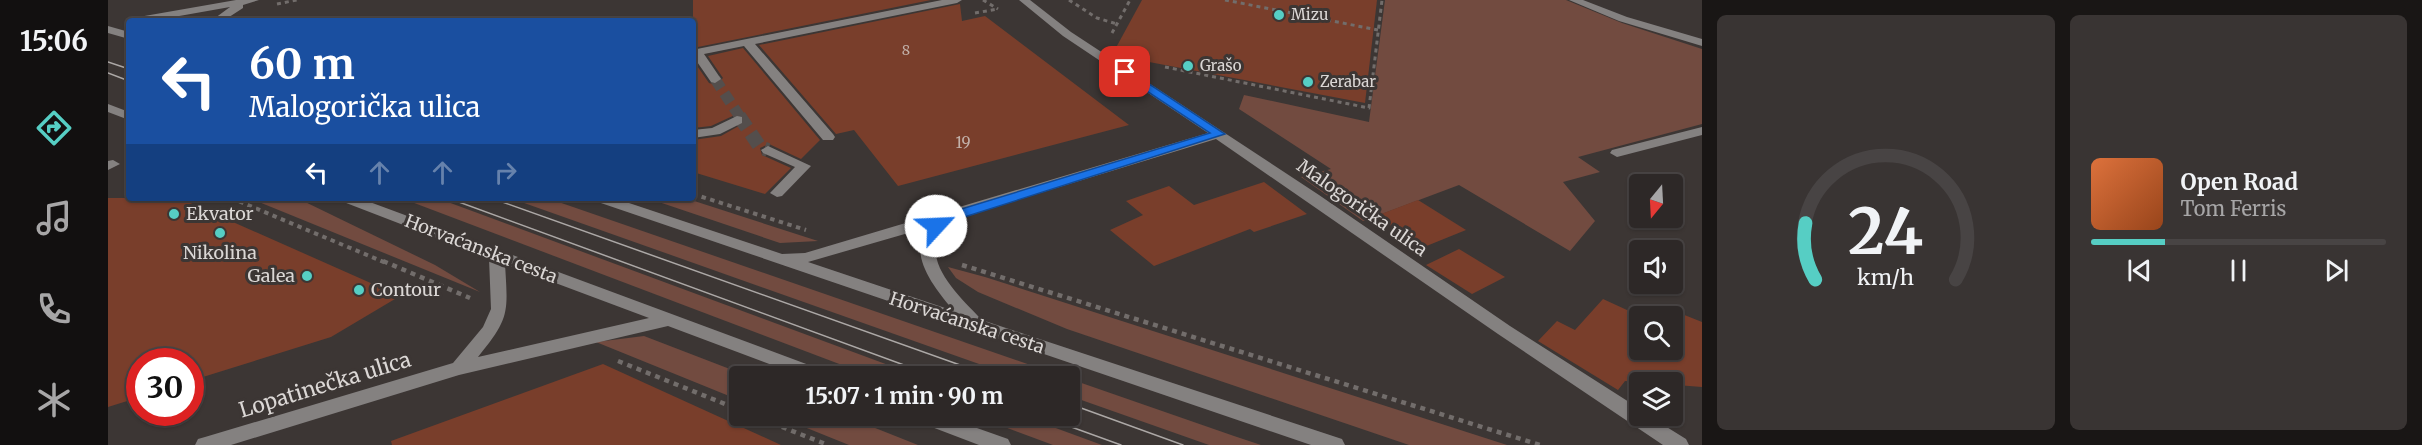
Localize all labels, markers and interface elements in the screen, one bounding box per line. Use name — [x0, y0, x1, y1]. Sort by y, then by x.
place label: Mizu — [1291, 5, 1328, 24]
marker: Mizu — [1272, 8, 1286, 22]
text: 15:06 — [20, 24, 88, 58]
text: 60 m — [249, 38, 355, 90]
house number: 8 — [902, 41, 910, 59]
icon: left — [150, 42, 228, 120]
pin — [1099, 46, 1150, 97]
icon: arrive — [1108, 55, 1141, 88]
place label: Grašo — [1200, 56, 1242, 75]
marker: Grašo — [1181, 59, 1195, 73]
place label: Zerabar — [1320, 72, 1376, 91]
marker: Zerabar — [1301, 75, 1315, 89]
text: Malogorička ulica — [249, 90, 480, 124]
icon: directions — [33, 107, 75, 149]
house number: 19 — [955, 133, 971, 152]
street label: Malogorička ulica — [1293, 154, 1432, 261]
icon: left — [300, 156, 333, 189]
icon: ahead — [363, 156, 396, 189]
icon: ahead — [426, 156, 459, 189]
icon: right — [489, 156, 522, 189]
text: Open Road — [2181, 168, 2298, 196]
north arrow — [1629, 174, 1683, 228]
map controls — [1629, 174, 1683, 426]
text: 24 — [1848, 193, 1923, 271]
position arrow — [904, 194, 968, 258]
text: Tom Ferris — [2181, 196, 2286, 221]
icon: music — [33, 197, 75, 239]
place label: Ekvator — [186, 202, 254, 225]
marker: Ekvator — [167, 207, 181, 221]
street label: Horvaćanska cesta — [402, 209, 561, 288]
marker: Nikolina — [213, 226, 227, 240]
button: sound — [1629, 240, 1683, 294]
place label: Nikolina — [183, 241, 257, 264]
icon: previous — [2123, 254, 2156, 287]
icon: pause — [2222, 254, 2255, 287]
icon: next — [2320, 254, 2353, 287]
place label: Galea — [248, 264, 295, 287]
text: km/h — [1857, 264, 1914, 291]
marker: Galea — [300, 269, 314, 283]
place label: Contour — [371, 278, 441, 301]
marker: Contour — [352, 283, 366, 297]
street label: Horvaćanska cesta — [887, 287, 1048, 359]
icon: phone — [33, 288, 75, 330]
button: search — [1629, 306, 1683, 360]
street label: Lopatinečka ulica — [236, 346, 414, 423]
speed limit sign: 30 — [126, 348, 204, 426]
button: layers — [1629, 372, 1683, 426]
icon: climate — [33, 379, 75, 421]
text: 15:07 · 1 min · 90 m — [806, 382, 1003, 410]

